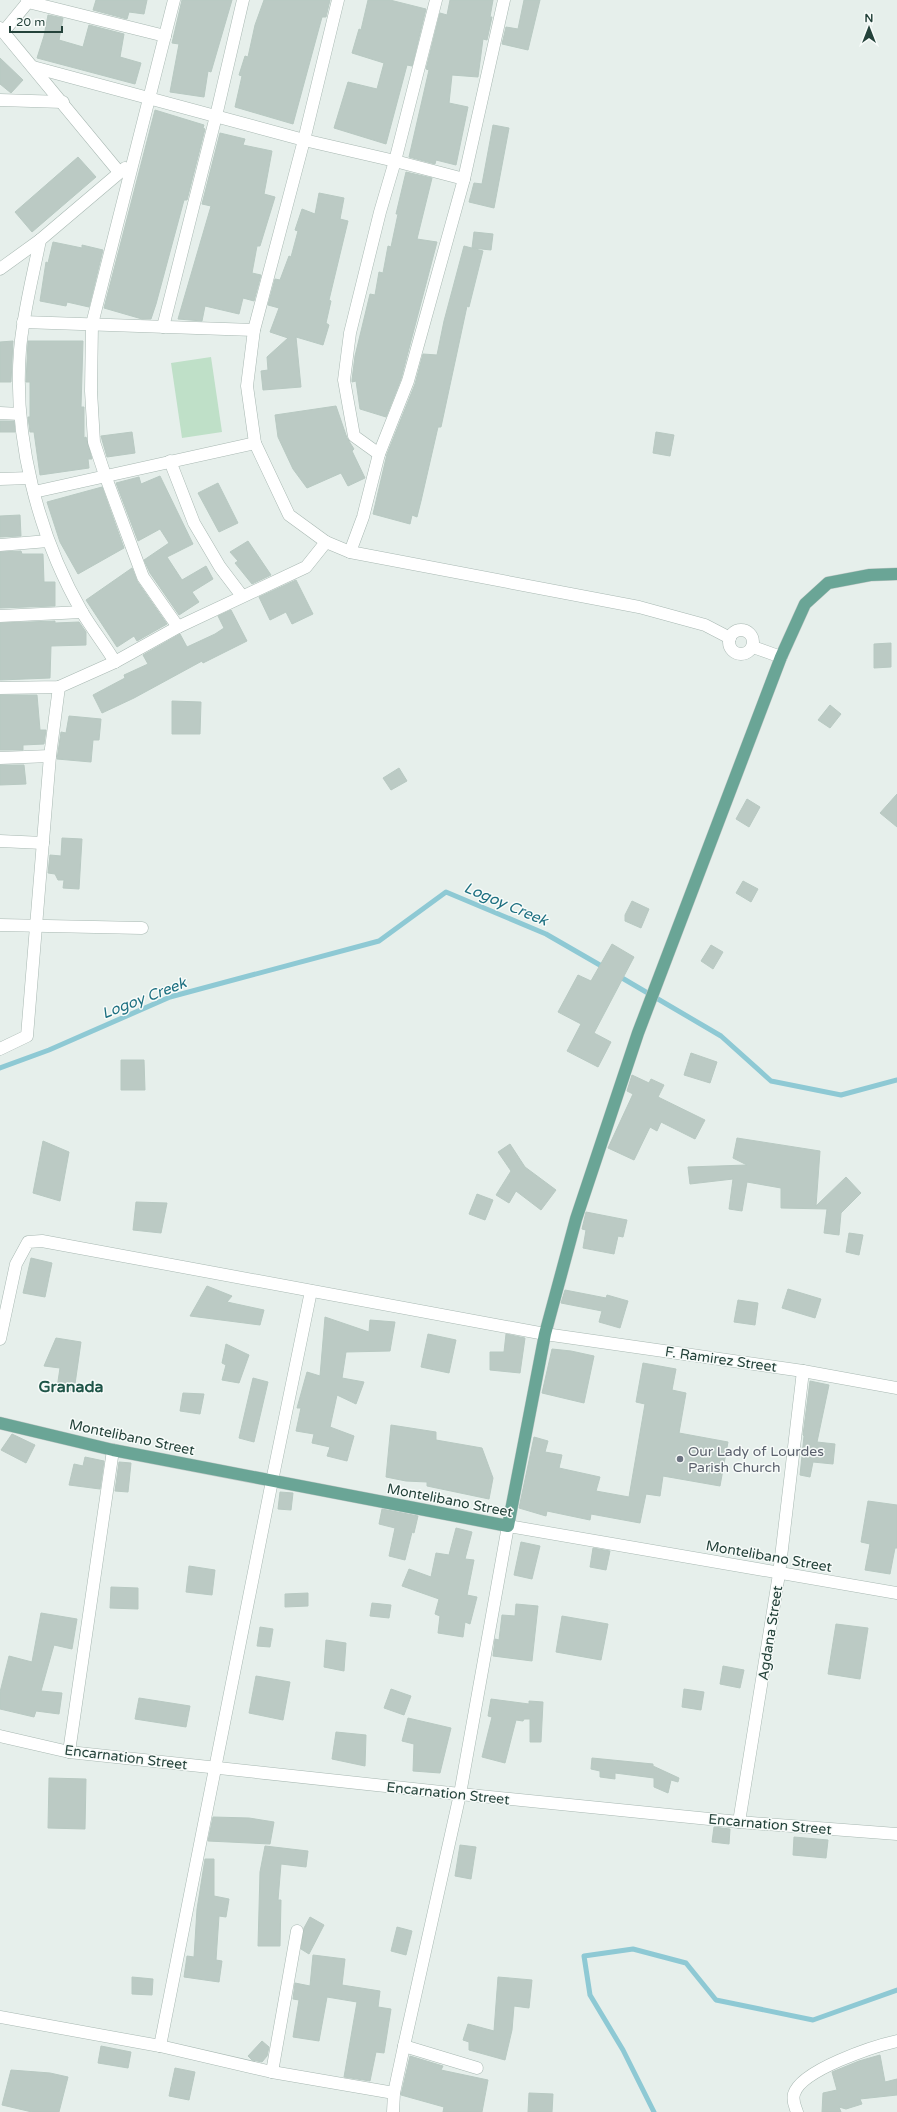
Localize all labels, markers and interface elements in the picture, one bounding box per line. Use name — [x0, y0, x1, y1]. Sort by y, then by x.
scale bar — [10, 8, 62, 34]
north arrow — [849, 8, 889, 48]
text: N — [865, 12, 873, 25]
text: 20 m — [16, 15, 45, 29]
water label: Logoy Creek — [461, 878, 552, 930]
water label: Logoy Creek — [99, 973, 191, 1022]
street label: F. Ramirez Street — [664, 1343, 779, 1376]
district label: Granada — [38, 1377, 104, 1397]
street label: Montelibano Street — [68, 1416, 197, 1459]
place label: Our Lady of Lourdes Parish Church — [688, 1443, 824, 1476]
marker: Our Lady of Lourdes Parish Church — [675, 1454, 685, 1464]
street label: Montelibano Street — [386, 1480, 515, 1521]
street label: Montelibano Street — [705, 1537, 834, 1576]
street label: Agdana Street — [755, 1584, 786, 1682]
street label: Encarnation Street — [63, 1742, 189, 1774]
street label: Encarnation Street — [385, 1779, 511, 1808]
street label: Encarnation Street — [708, 1811, 833, 1838]

